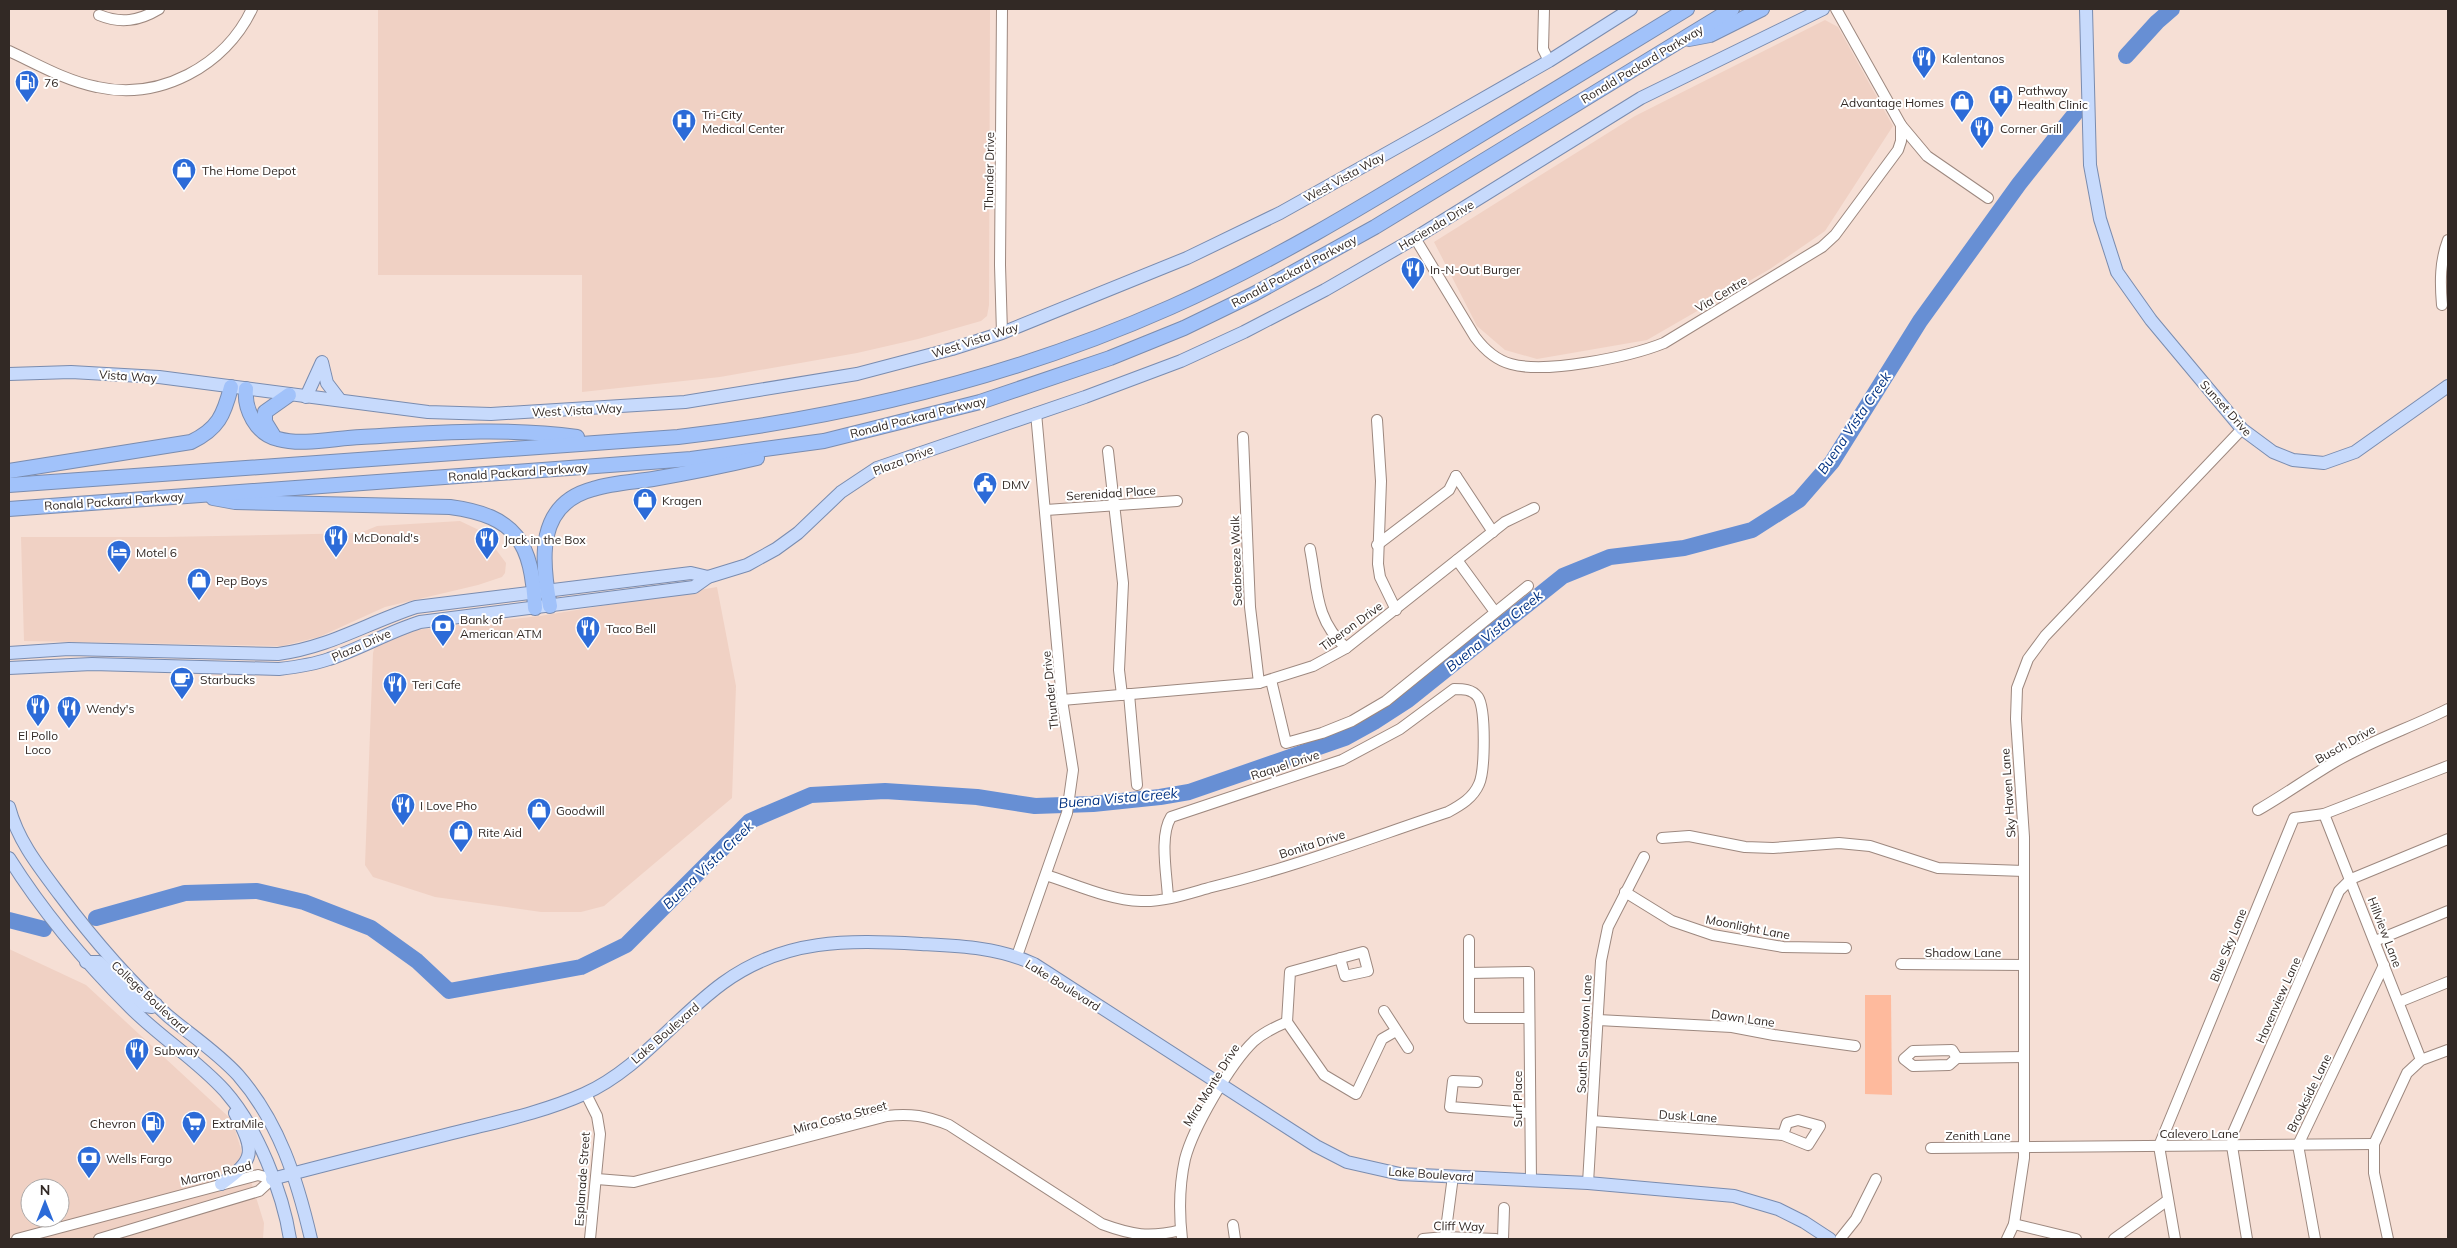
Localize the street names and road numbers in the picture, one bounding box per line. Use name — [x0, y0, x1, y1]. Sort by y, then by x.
street label: Ronald Packard Parkway — [1578, 21, 1706, 106]
street label: Thunder Drive — [981, 132, 997, 210]
street label: West Vista Way — [1301, 148, 1388, 205]
street label: Hacienda Drive — [1396, 197, 1476, 253]
street label: Ronald Packard Parkway — [1229, 231, 1360, 310]
street label: Via Centre — [1692, 273, 1750, 315]
street label: West Vista Way — [930, 319, 1021, 361]
street label: Vista Way — [99, 367, 158, 386]
street label: Sunset Drive — [2197, 377, 2255, 439]
street label: Ronald Packard Parkway — [848, 393, 988, 441]
street label: West Vista Way — [532, 400, 623, 420]
street label: Plaza Drive — [871, 442, 935, 478]
street label: Ronald Packard Parkway — [448, 460, 589, 484]
street label: Serenidad Place — [1066, 482, 1156, 504]
street label: Ronald Packard Parkway — [44, 489, 185, 513]
street label: Seabreeze Walk — [1227, 515, 1245, 606]
street label: Tiberon Drive — [1317, 598, 1385, 654]
street label: Plaza Drive — [329, 625, 393, 665]
street label: Thunder Drive — [1038, 650, 1062, 730]
street label: Busch Drive — [2312, 721, 2378, 767]
street label: Raquel Drive — [1249, 747, 1321, 783]
street label: Sky Haven Lane — [1997, 748, 2019, 838]
street label: Bonita Drive — [1277, 826, 1347, 862]
street label: Hillview Lane — [2365, 895, 2405, 969]
street label: Blue Sky Lane — [2206, 906, 2250, 984]
street label: Moonlight Lane — [1705, 911, 1791, 943]
street label: Shadow Lane — [1925, 945, 2001, 960]
street label: Havenview Lane — [2252, 955, 2304, 1045]
street label: Lake Boulevard — [1023, 956, 1103, 1014]
street label: College Boulevard — [108, 957, 192, 1037]
street label: South Sundown Lane — [1573, 974, 1595, 1094]
street label: Lake Boulevard — [628, 999, 702, 1067]
street label: Dawn Lane — [1710, 1006, 1776, 1030]
street label: Mira Monte Drive — [1180, 1041, 1242, 1129]
street label: Brookside Lane — [2284, 1051, 2334, 1135]
street label: Surf Place — [1510, 1071, 1525, 1127]
street label: Mira Costa Street — [792, 1097, 888, 1137]
street label: Dusk Lane — [1658, 1106, 1718, 1126]
street label: Calevero Lane — [2160, 1126, 2238, 1141]
street label: Zenith Lane — [1945, 1128, 2011, 1143]
street label: Esplanade Street — [571, 1131, 593, 1227]
street label: Marron Road — [179, 1158, 253, 1188]
street label: Lake Boulevard — [1388, 1164, 1474, 1184]
street label: Cliff Way — [1433, 1218, 1485, 1234]

